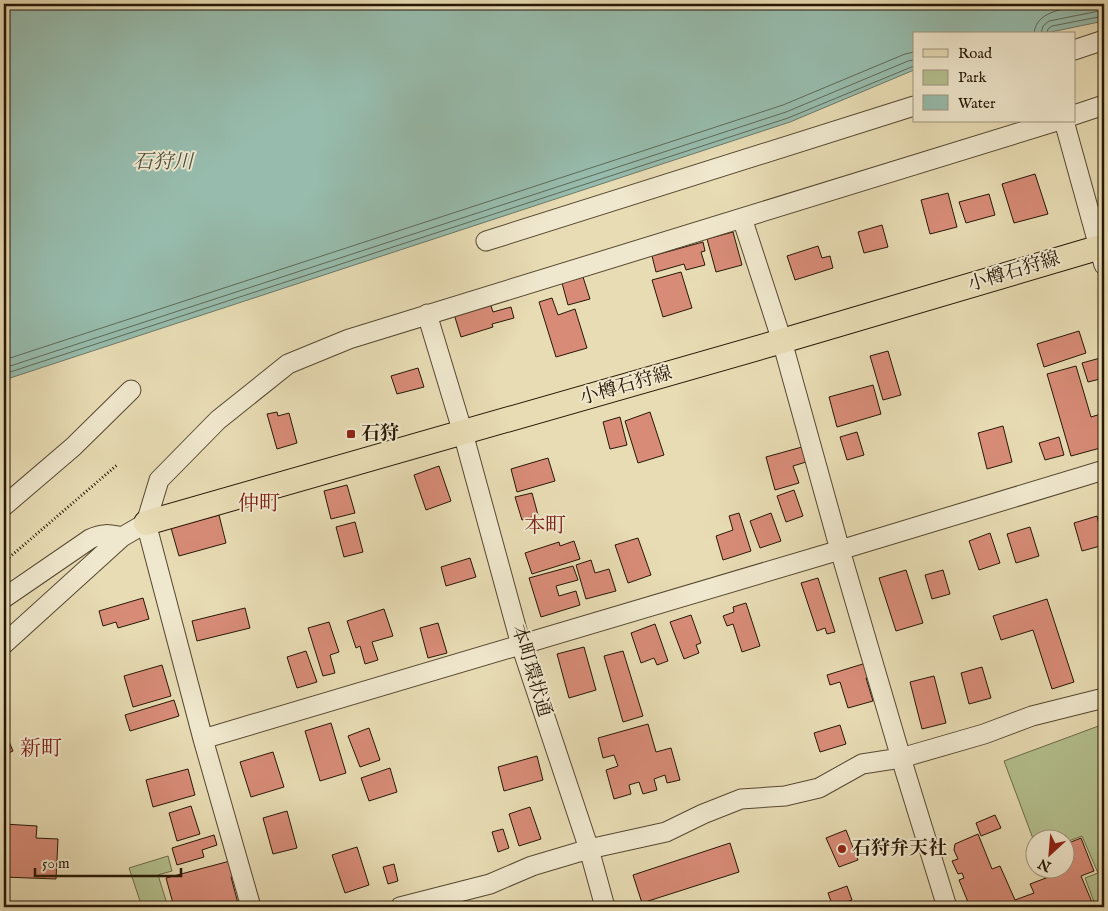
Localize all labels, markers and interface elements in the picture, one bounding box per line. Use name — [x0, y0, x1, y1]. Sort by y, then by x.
legend — [913, 32, 1076, 122]
text: Road — [958, 44, 993, 63]
text: Park — [958, 68, 988, 87]
text: Water — [958, 94, 996, 113]
water label: 石狩川 — [133, 150, 195, 175]
street label: 小樽石狩線 — [965, 247, 1063, 297]
street label: 小樽石狩線 — [577, 361, 675, 411]
place label: 石狩 — [361, 422, 399, 446]
marker: 石狩 — [345, 428, 357, 440]
district label: 仲町 — [238, 491, 280, 518]
district label: 本町 — [524, 513, 566, 540]
street label: 本町環状通 — [506, 622, 556, 720]
district label: 新町 — [20, 736, 62, 763]
north arrow — [1026, 828, 1076, 878]
place label: 石狩弁天社 — [852, 837, 947, 861]
marker: 石狩弁天社 — [836, 843, 848, 855]
scale bar — [35, 846, 181, 878]
text: 50 m — [42, 854, 70, 873]
text: N — [1035, 854, 1055, 876]

